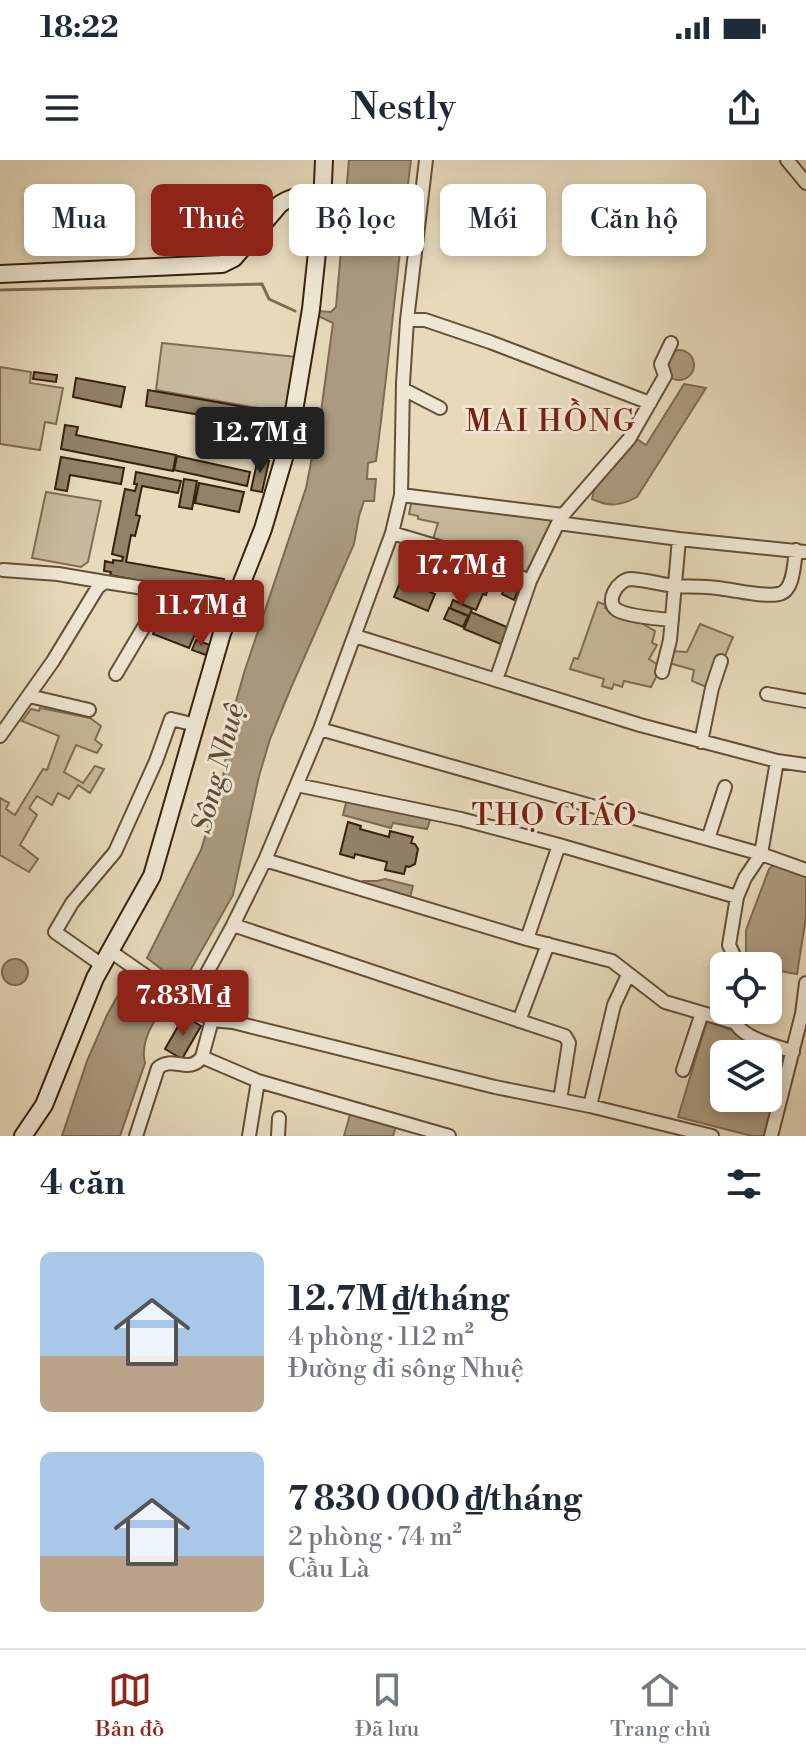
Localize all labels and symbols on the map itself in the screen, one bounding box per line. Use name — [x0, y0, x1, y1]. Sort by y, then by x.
district label: MAI HỒNG — [465, 398, 637, 441]
pin: 12.7M ₫ — [186, 407, 334, 475]
pin: 17.7M ₫ — [387, 540, 535, 608]
pin: 11.7M ₫ — [127, 580, 275, 648]
water label: Sông Nhuệ — [184, 699, 253, 837]
district label: THỌ GIÁO — [472, 795, 638, 835]
pin: 7.83M ₫ — [109, 970, 257, 1038]

